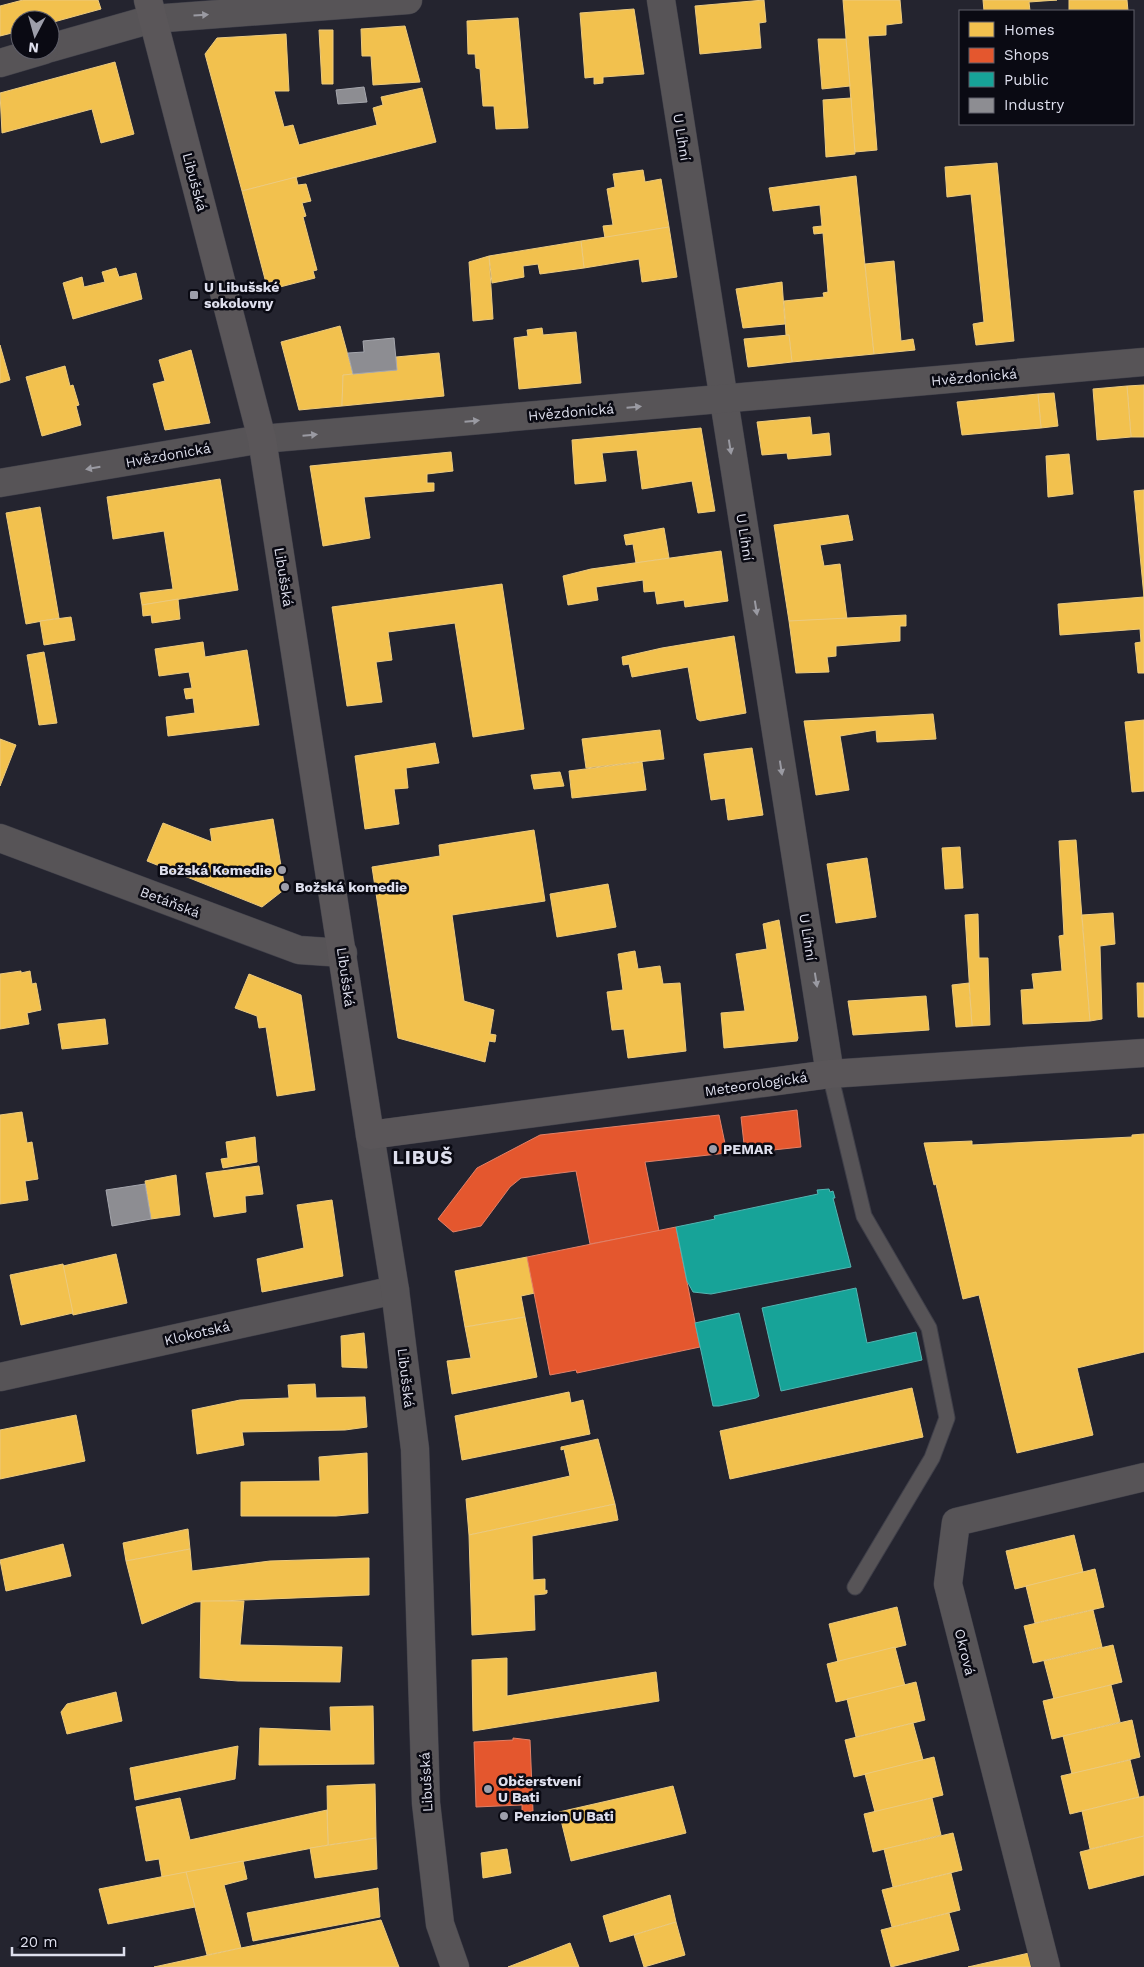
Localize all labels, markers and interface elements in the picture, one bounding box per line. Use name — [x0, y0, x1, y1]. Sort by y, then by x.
north arrow — [10, 10, 60, 60]
legend — [959, 10, 1134, 125]
one-way arrow — [193, 11, 209, 19]
text: Homes — [1004, 21, 1055, 39]
text: N — [28, 39, 40, 56]
text: Shops — [1004, 46, 1049, 64]
text: Public — [1004, 71, 1049, 89]
text: Industry — [1004, 96, 1065, 114]
street label: U Líhní — [670, 112, 694, 162]
street label: Libušská — [180, 151, 211, 213]
place label: U Libušské sokolovny — [204, 279, 279, 311]
marker: U Libušské sokolovny — [188, 289, 200, 301]
street label: Hvězdonická — [930, 365, 1018, 389]
street label: Hvězdonická — [527, 400, 615, 424]
one-way arrow — [626, 402, 642, 410]
one-way arrow — [465, 417, 481, 425]
one-way arrow — [303, 431, 319, 439]
one-way arrow — [727, 439, 735, 455]
street label: Hvězdonická — [124, 440, 212, 470]
one-way arrow — [85, 464, 101, 472]
street label: U Líhní — [733, 512, 757, 562]
street label: Libušská — [271, 546, 297, 608]
one-way arrow — [752, 600, 760, 616]
one-way arrow — [778, 760, 786, 776]
place label: Božská Komedie — [159, 862, 272, 878]
marker: Božská Komedie — [276, 864, 288, 876]
place label: Božská komedie — [295, 879, 407, 895]
marker: Božská komedie — [279, 881, 291, 893]
street label: Betáňská — [138, 883, 202, 921]
street label: U Líhní — [796, 912, 820, 962]
street label: Libušská — [334, 946, 358, 1008]
one-way arrow — [812, 973, 820, 989]
street label: Meteorologická — [704, 1069, 808, 1099]
place label: PEMAR — [723, 1141, 773, 1157]
marker: PEMAR — [707, 1143, 719, 1155]
district label: LIBUŠ — [392, 1146, 454, 1169]
street label: Klokotská — [163, 1318, 231, 1348]
street label: Libušská — [394, 1347, 418, 1409]
street label: Okrová — [952, 1627, 978, 1677]
street label: Libušská — [416, 1752, 436, 1812]
place label: Občerstvení U Bati — [498, 1773, 582, 1805]
marker: Občerstvení U Bati — [482, 1783, 494, 1795]
place label: Penzion U Bati — [514, 1808, 614, 1824]
marker: Penzion U Bati — [498, 1810, 510, 1822]
scale bar — [12, 1924, 125, 1956]
text: 20 m — [20, 1933, 58, 1951]

